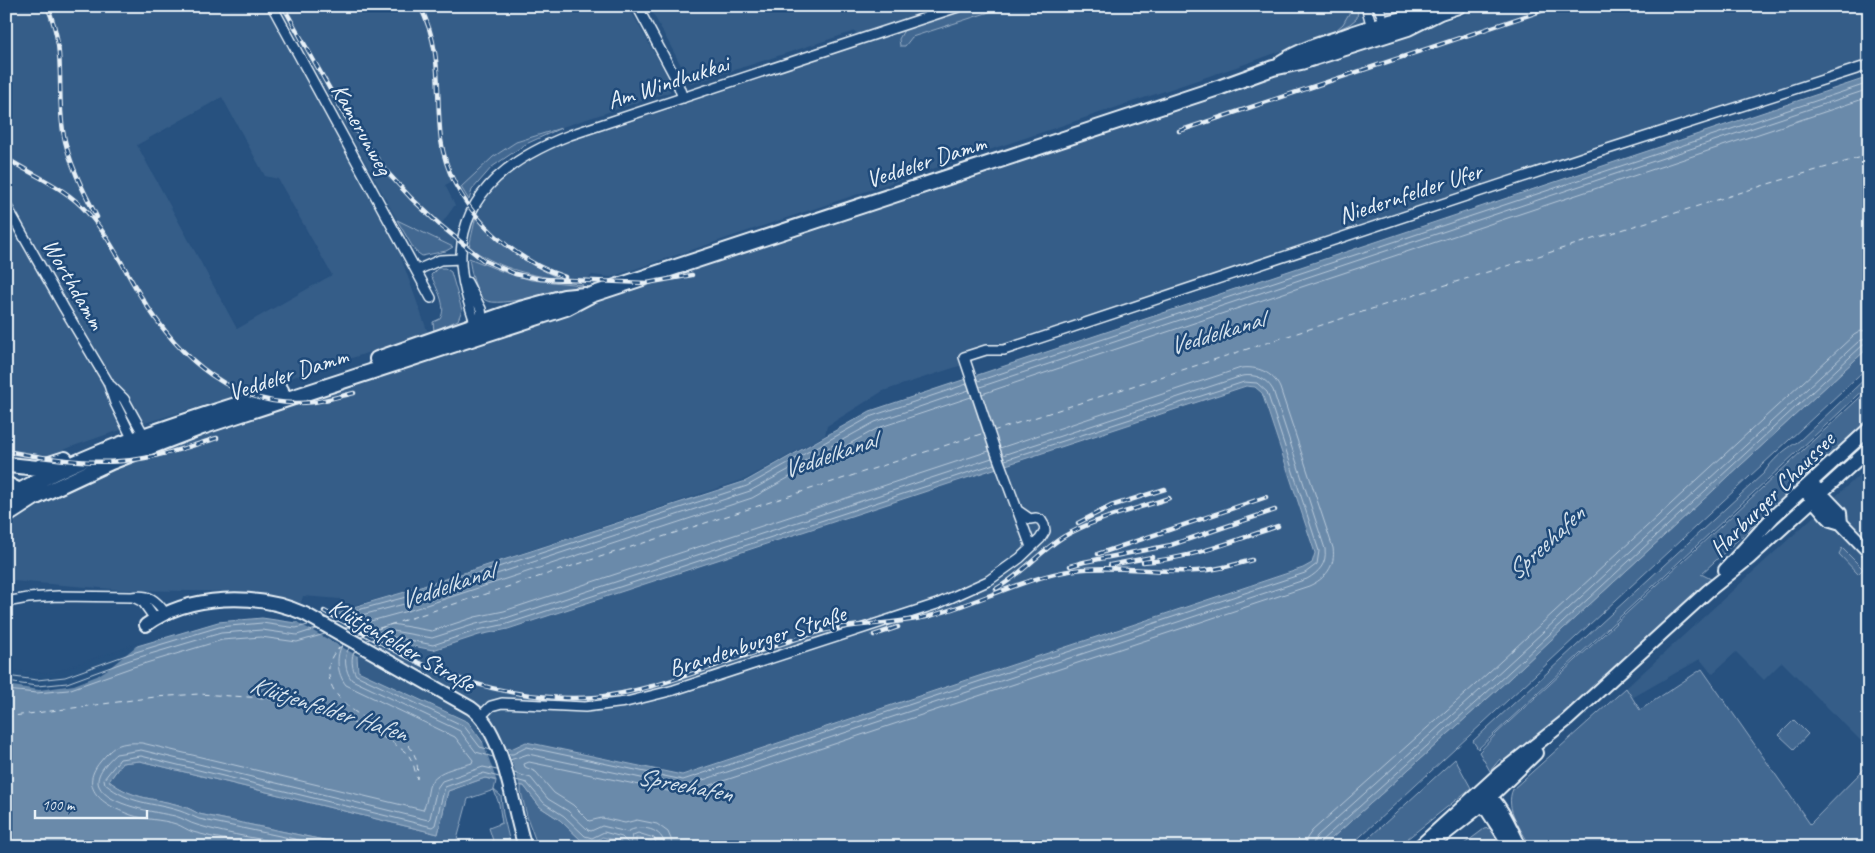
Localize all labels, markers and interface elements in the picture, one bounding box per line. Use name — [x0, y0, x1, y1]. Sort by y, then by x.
street label: Am Windhukkai — [604, 48, 735, 116]
street label: Kamerunweg — [325, 78, 401, 182]
street label: Veddeler Damm — [862, 127, 990, 194]
street label: Niedernfelder Ufer — [1334, 155, 1488, 230]
street label: Worthdamm — [36, 233, 112, 335]
water label: Veddelkanal — [1165, 301, 1275, 362]
street label: Veddeler Damm — [224, 340, 352, 407]
water label: Veddelkanal — [778, 421, 888, 486]
street label: Harburger Chaussee — [1703, 424, 1842, 563]
water label: Spreehafen — [1500, 497, 1593, 587]
water label: Veddelkanal — [395, 552, 505, 617]
street label: Klütjenfelder Straße — [324, 591, 482, 700]
street label: Brandenburger Straße — [665, 598, 851, 684]
water label: Klütjenfelder Hafen — [246, 669, 414, 750]
water label: Spreehafen — [635, 760, 736, 810]
scale bar — [35, 788, 148, 820]
text: 100 m — [42, 796, 76, 815]

